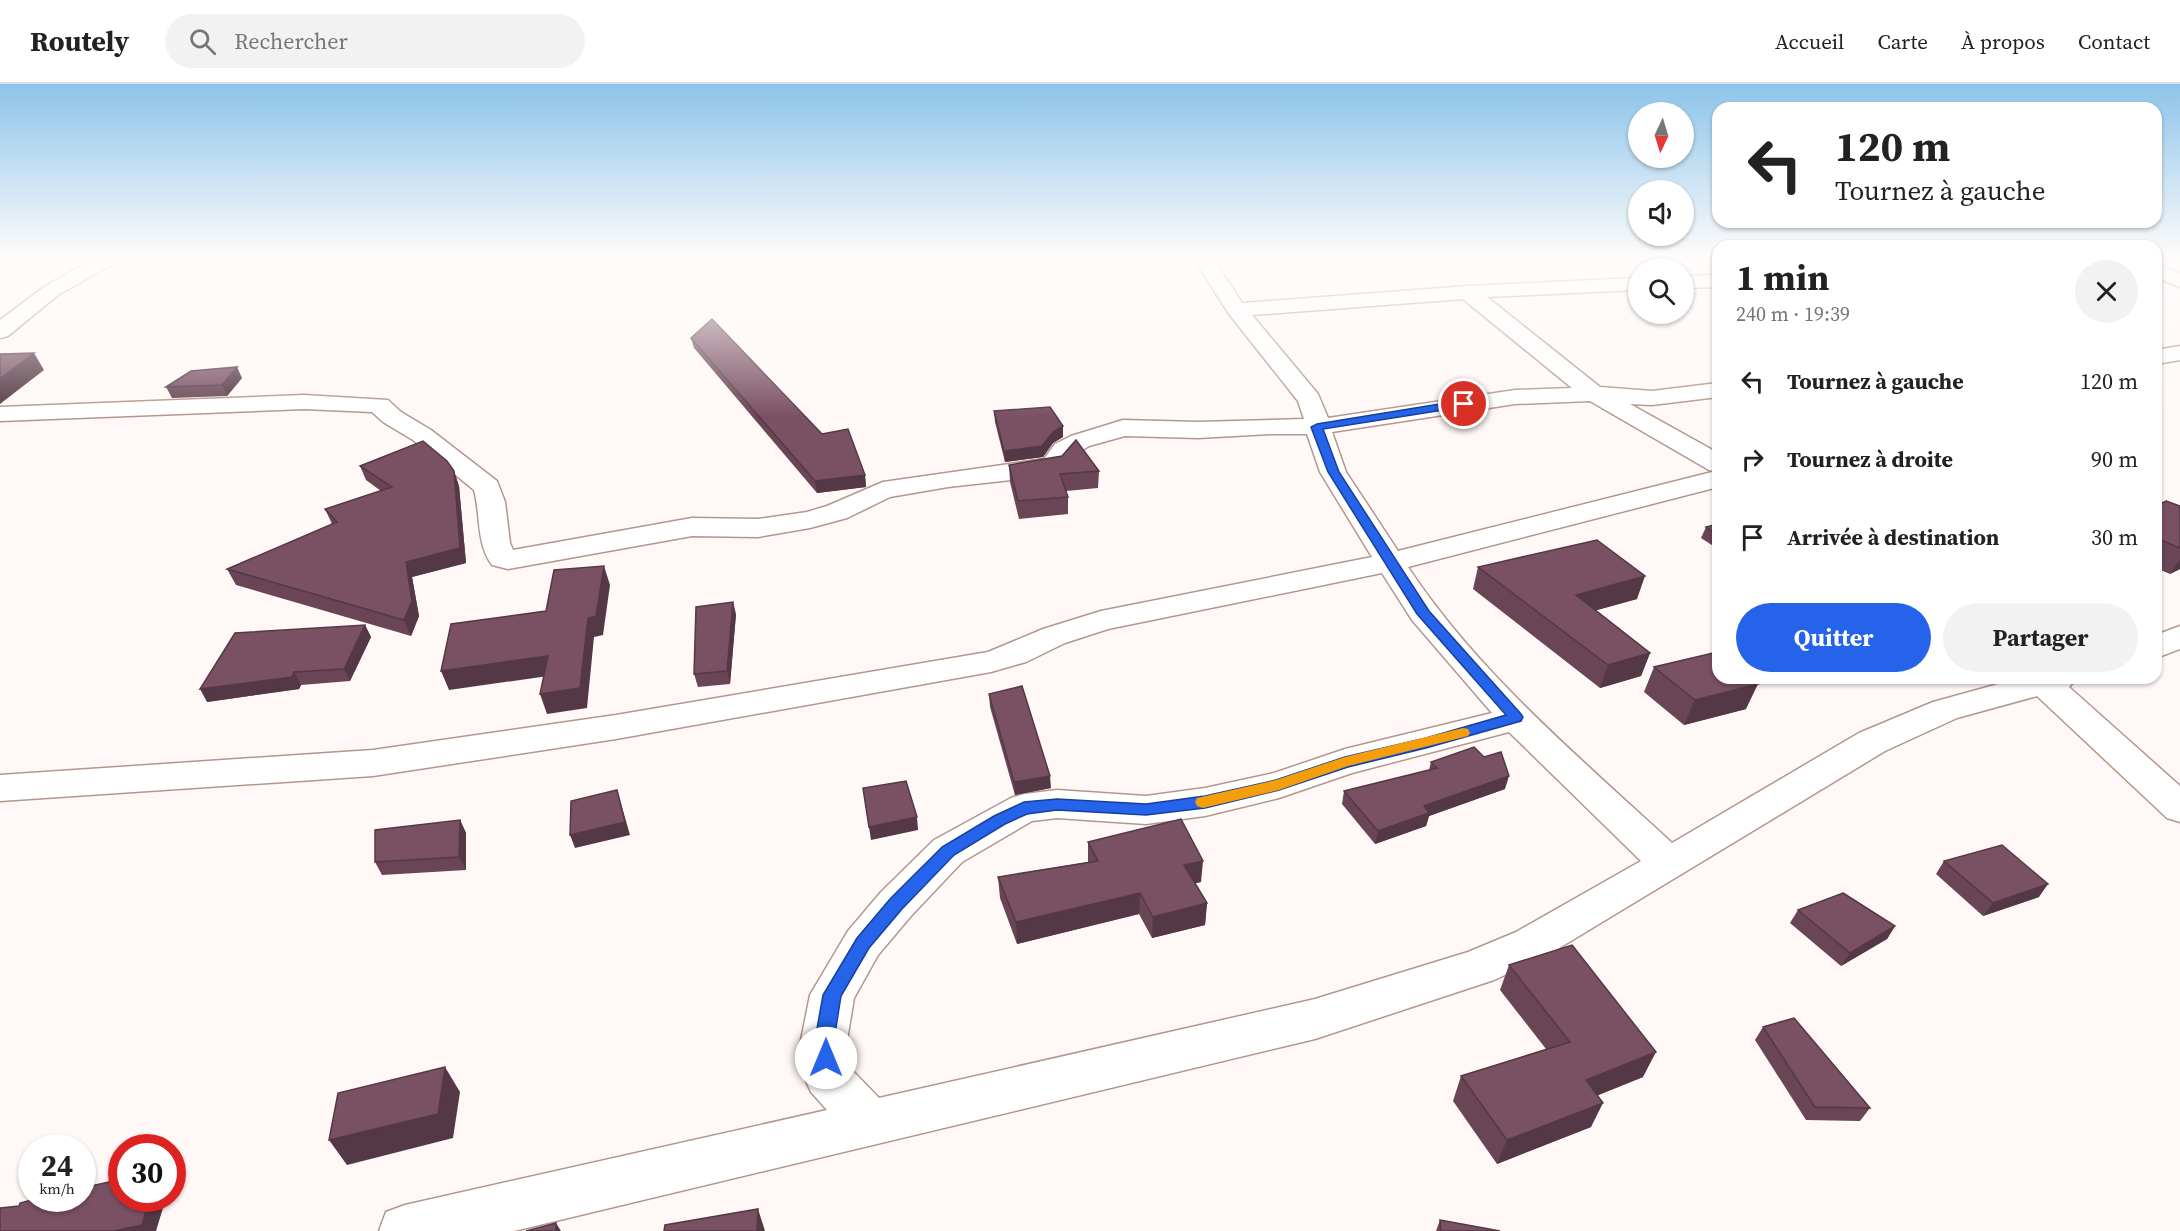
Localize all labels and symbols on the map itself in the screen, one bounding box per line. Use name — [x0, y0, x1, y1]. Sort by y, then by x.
north arrow — [1628, 102, 1694, 168]
pin — [1438, 378, 1489, 429]
position arrow — [794, 1026, 858, 1090]
speed limit sign: 30 — [108, 1134, 186, 1212]

